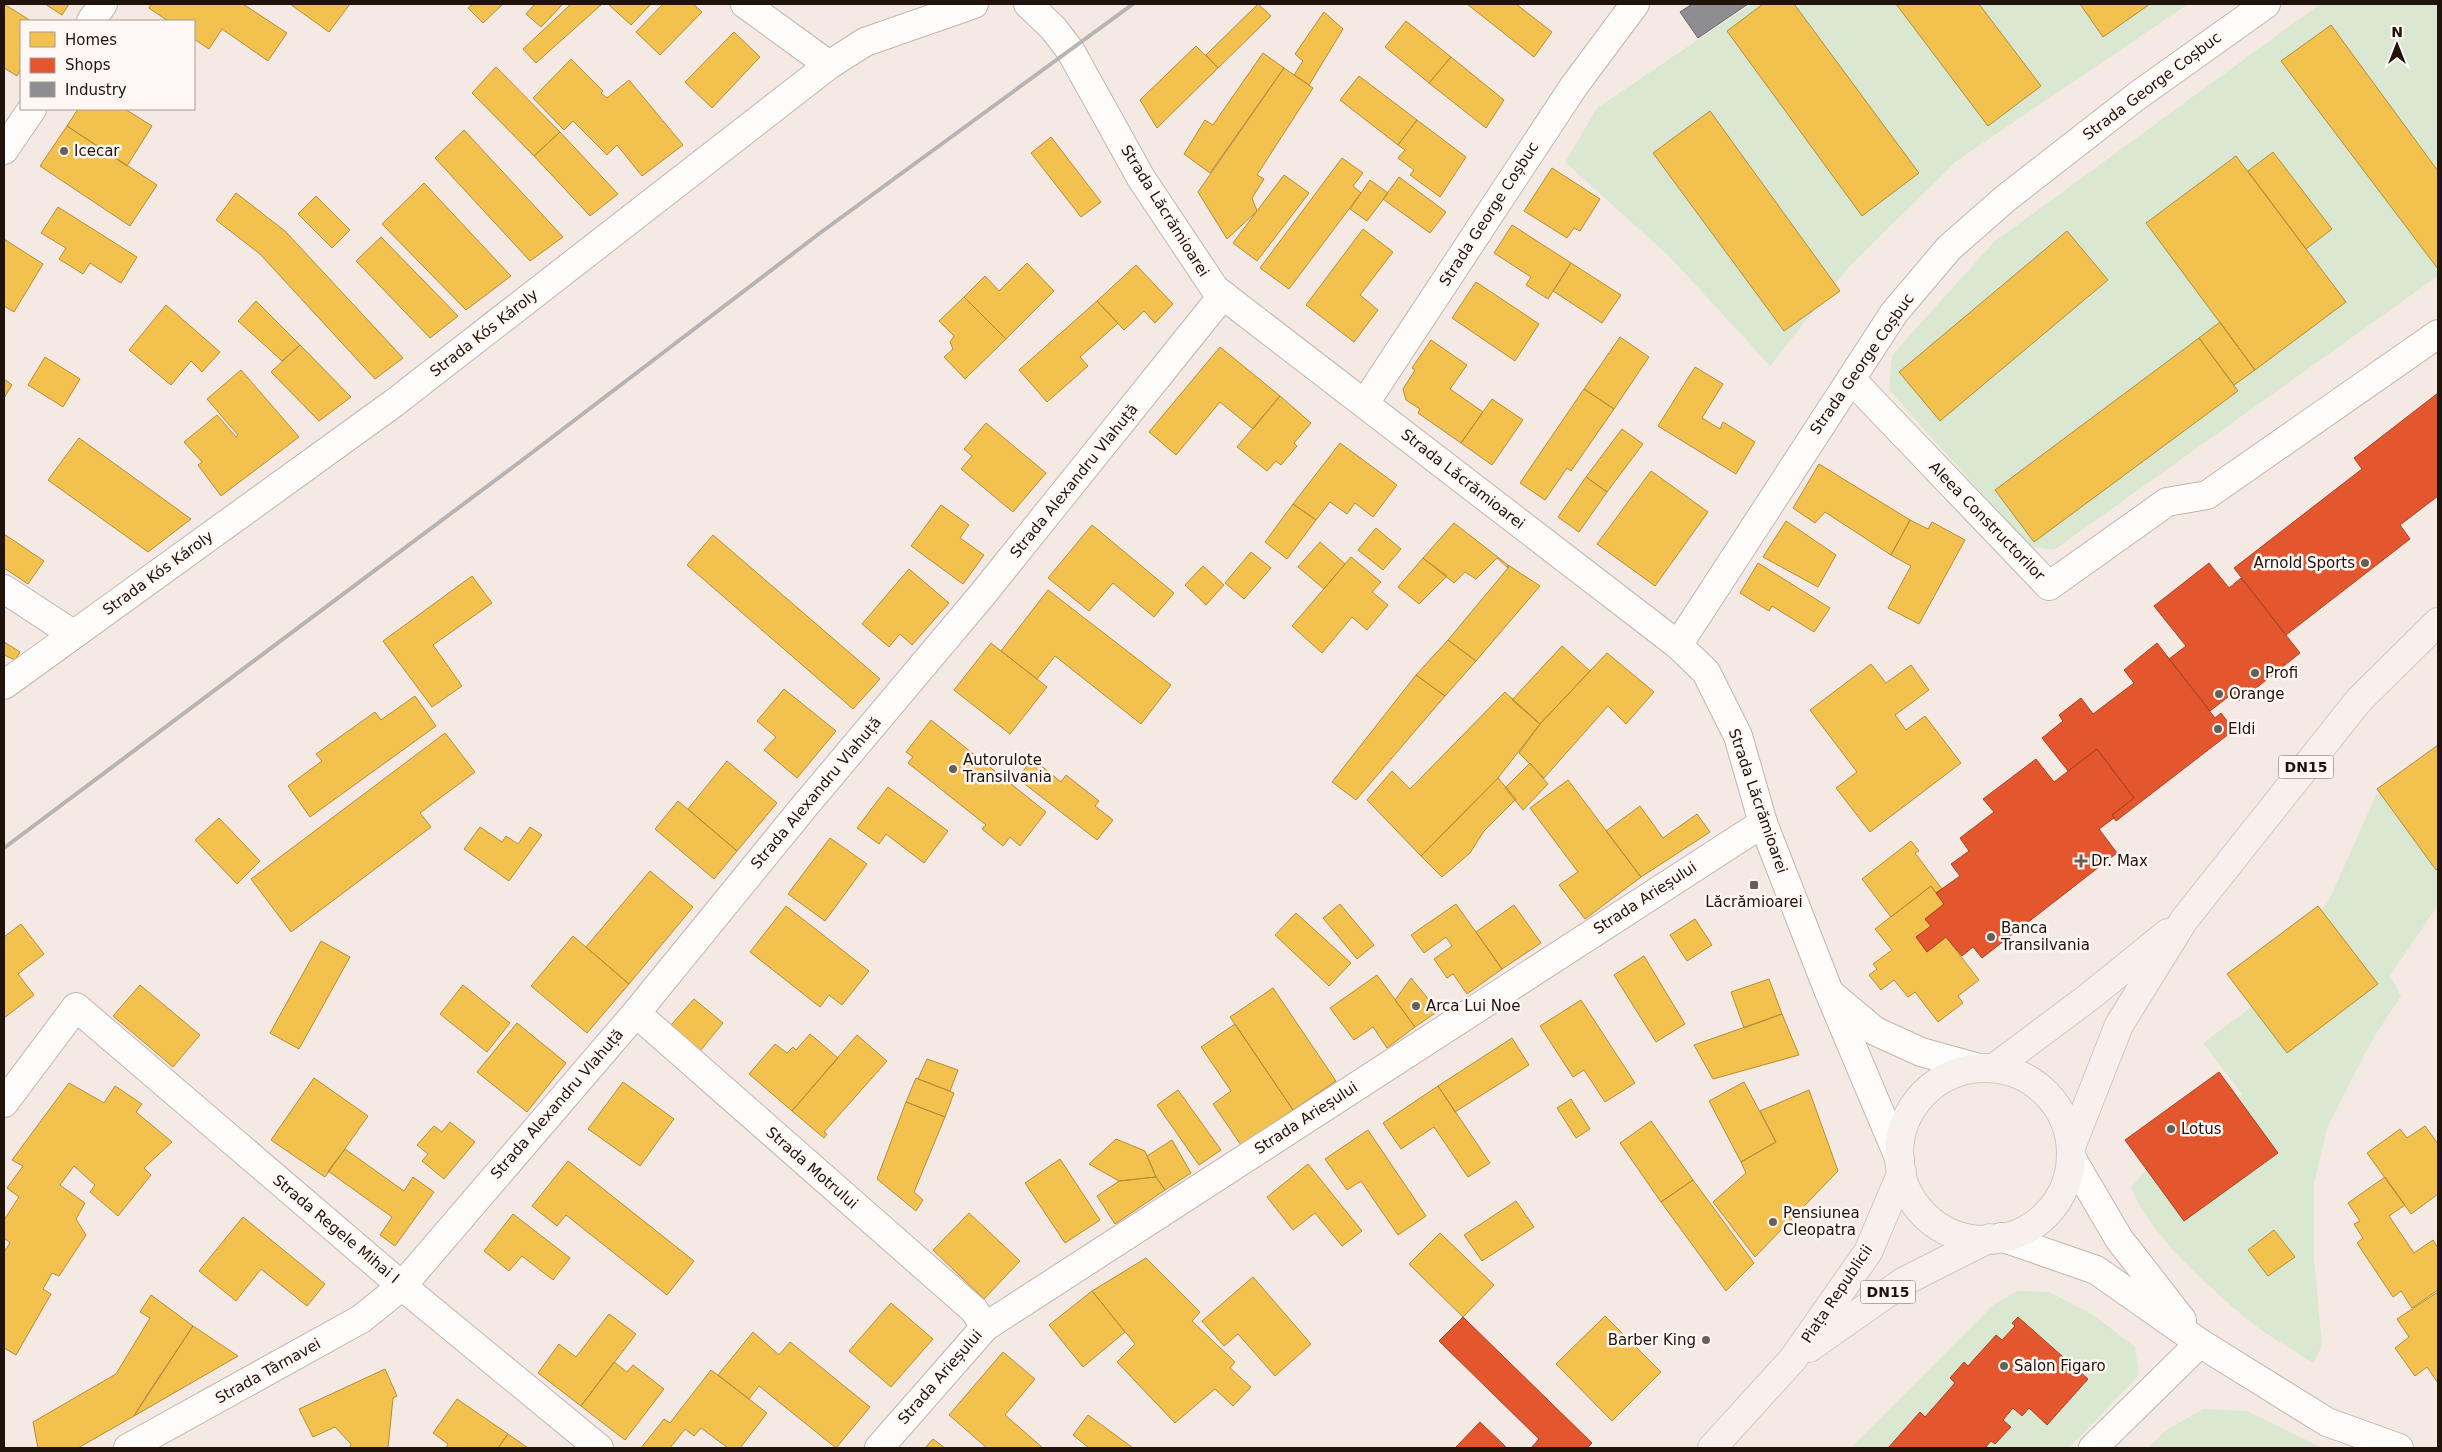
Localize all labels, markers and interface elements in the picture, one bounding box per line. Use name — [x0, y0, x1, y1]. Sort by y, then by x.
legend — [20, 20, 195, 110]
north arrow — [2372, 20, 2422, 70]
text: N — [2391, 24, 2403, 40]
street label: Strada George Coșbuc — [2079, 28, 2225, 144]
text: Homes — [65, 31, 117, 49]
text: Shops — [65, 56, 111, 74]
text: Industry — [65, 81, 127, 99]
street label: Strada George Coșbuc — [1436, 138, 1542, 290]
place label: Icecar — [74, 142, 120, 160]
street label: Strada Lăcrămioarei — [1117, 142, 1213, 280]
marker: Icecar — [58, 145, 70, 157]
street label: Strada Kós Károly — [426, 285, 542, 381]
street label: Strada George Coșbuc — [1806, 290, 1918, 438]
street label: Strada Alexandru Vlahuță — [1006, 400, 1142, 562]
street label: Strada Lăcrămioarei — [1398, 425, 1528, 533]
street label: Aleea Constructorilor — [1925, 458, 2049, 585]
street label: Strada Kós Károly — [99, 527, 217, 619]
place label: Arnold Sports — [2254, 554, 2355, 572]
marker: Arnold Sports — [2359, 557, 2371, 569]
place label: Profi — [2265, 664, 2298, 682]
marker: Profi — [2249, 667, 2261, 679]
place label: Orange — [2229, 685, 2284, 703]
marker: Orange — [2213, 688, 2225, 700]
street label: Strada Alexandru Vlahuță — [747, 713, 885, 873]
place label: Eldi — [2228, 720, 2255, 738]
marker: Eldi — [2212, 723, 2224, 735]
street label: Strada Lăcrămioarei — [1725, 726, 1791, 876]
place label: Autorulote Transilvania — [962, 751, 1052, 786]
road number: DN15 — [2278, 756, 2334, 779]
marker: Autorulote Transilvania — [947, 763, 959, 775]
place label: Dr. Max — [2091, 852, 2148, 870]
marker: Dr. Max — [2075, 855, 2087, 867]
street label: Strada Arieșului — [1590, 858, 1700, 938]
marker: Lăcrămioarei — [1748, 879, 1760, 891]
place label: Lăcrămioarei — [1705, 893, 1803, 911]
place label: Banca Transilvania — [2000, 919, 2090, 954]
marker: Banca Transilvania — [1985, 931, 1997, 943]
place label: Arca Lui Noe — [1426, 997, 1520, 1015]
marker: Arca Lui Noe — [1410, 1000, 1422, 1012]
street label: Strada Alexandru Vlahuță — [487, 1025, 627, 1183]
street label: Strada Arieșului — [1251, 1078, 1361, 1158]
place label: Lotus — [2181, 1120, 2222, 1138]
street label: Strada Motrului — [762, 1123, 862, 1213]
marker: Lotus — [2165, 1123, 2177, 1135]
street label: Strada Regele Mihai I — [269, 1171, 403, 1287]
place label: Pensiunea Cleopatra — [1783, 1204, 1860, 1239]
marker: Pensiunea Cleopatra — [1767, 1216, 1779, 1228]
street label: Piața Republicii — [1798, 1242, 1876, 1346]
road number: DN15 — [1860, 1280, 1916, 1304]
street label: Strada Arieșului — [894, 1326, 986, 1428]
place label: Barber King — [1608, 1331, 1696, 1349]
marker: Barber King — [1700, 1334, 1712, 1346]
street label: Strada Târnavei — [212, 1335, 324, 1407]
place label: Salon Figaro — [2014, 1357, 2106, 1375]
marker: Salon Figaro — [1998, 1360, 2010, 1372]

